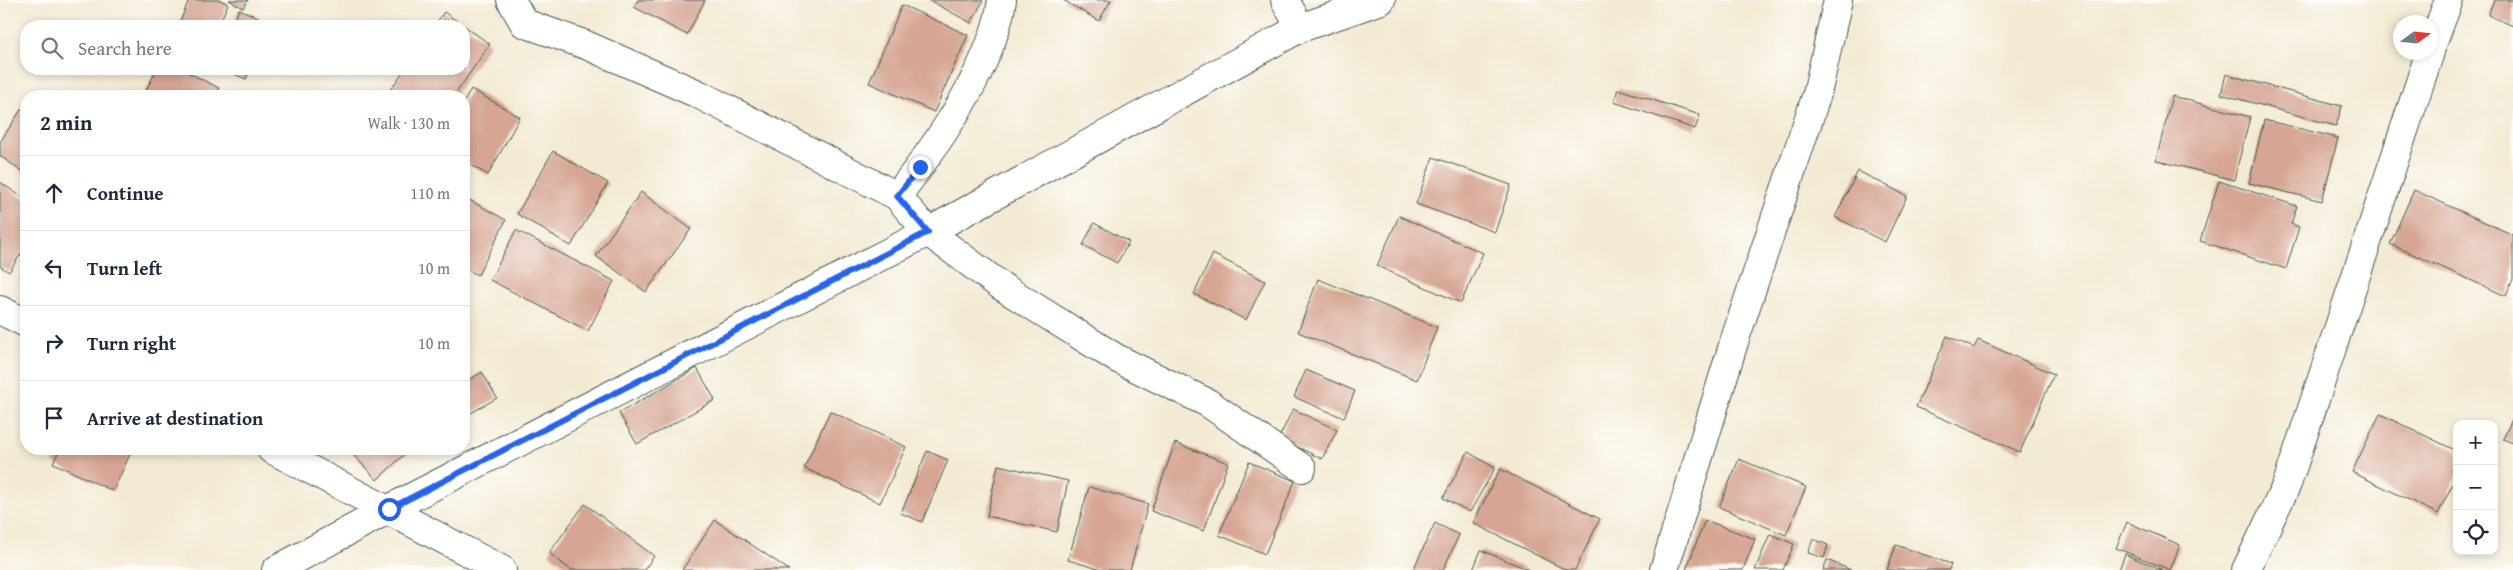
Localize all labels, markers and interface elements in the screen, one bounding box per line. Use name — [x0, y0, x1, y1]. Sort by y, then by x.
north arrow — [2393, 15, 2438, 60]
search box — [20, 20, 470, 75]
icon: search — [38, 34, 66, 62]
text: Search here — [78, 34, 172, 62]
text: 2 min — [40, 107, 92, 138]
text: Walk · 130 m — [367, 111, 450, 135]
route end — [909, 156, 932, 179]
icon: ahead — [40, 179, 68, 207]
text: Continue — [87, 179, 164, 207]
text: 110 m — [410, 181, 450, 205]
icon: left — [40, 254, 68, 282]
text: Turn left — [87, 254, 162, 282]
text: 10 m — [418, 256, 450, 280]
icon: right — [40, 329, 68, 357]
text: Turn right — [87, 329, 176, 357]
text: 10 m — [418, 331, 450, 355]
icon: arrive — [40, 404, 68, 432]
text: Arrive at destination — [87, 404, 263, 432]
map controls — [2453, 420, 2498, 555]
button: + — [2453, 420, 2498, 465]
button: − — [2453, 465, 2498, 510]
route start — [378, 498, 401, 521]
button: locate — [2453, 510, 2498, 555]

